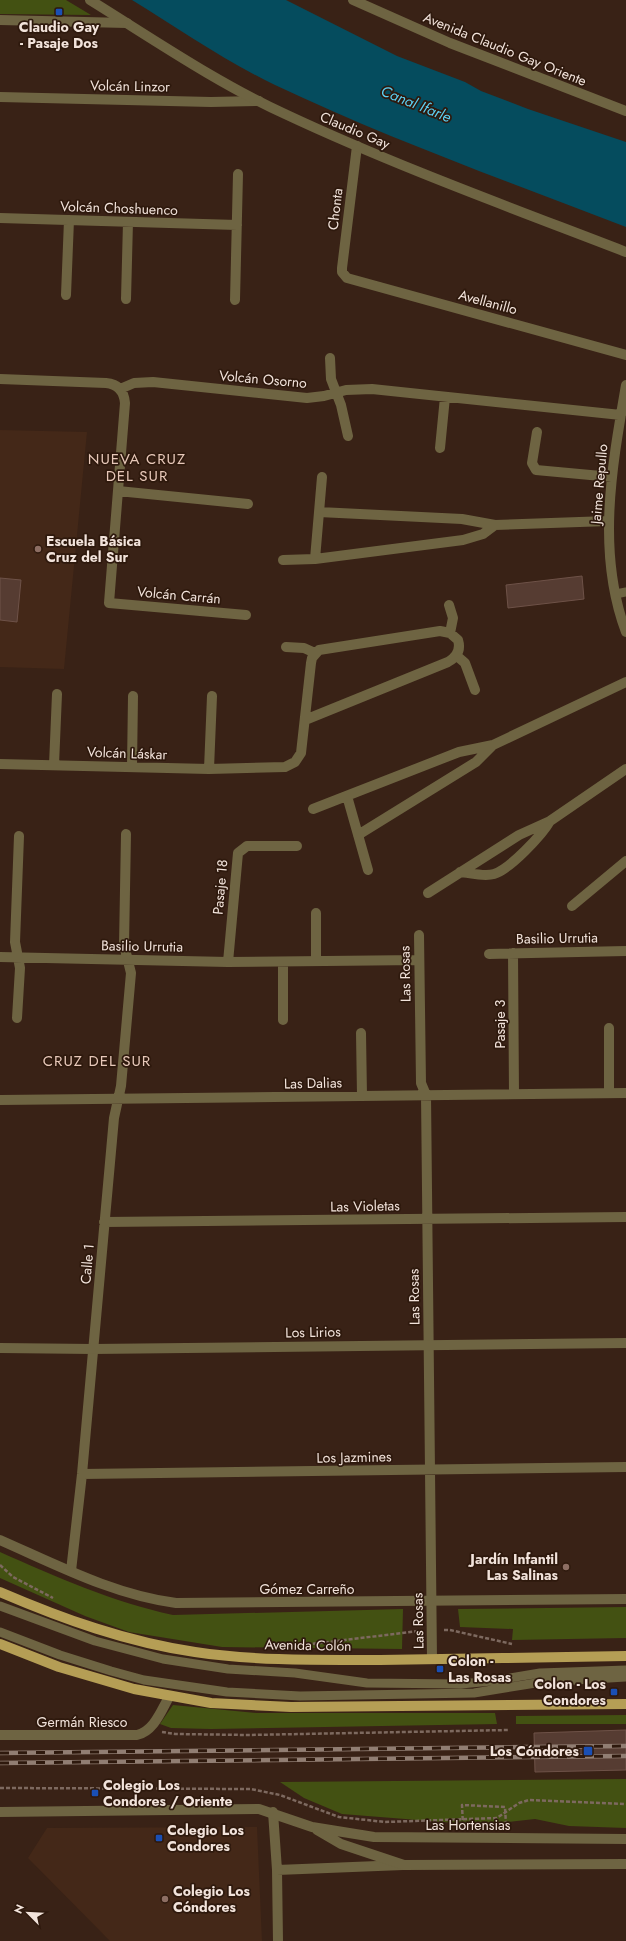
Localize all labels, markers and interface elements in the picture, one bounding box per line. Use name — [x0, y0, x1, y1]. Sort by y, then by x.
marker: Claudio Gay - Pasaje Dos — [54, 7, 64, 17]
street label: Avenida Claudio Gay Oriente — [420, 7, 590, 91]
place label: Claudio Gay - Pasaje Dos — [19, 17, 100, 53]
street label: Volcán Linzor — [90, 75, 170, 97]
water label: Canal Ifarle — [378, 80, 455, 128]
street label: Claudio Gay — [317, 106, 394, 154]
street label: Chonta — [323, 187, 347, 231]
street label: Volcán Choshuenco — [60, 196, 179, 220]
street label: Avellanillo — [456, 285, 520, 320]
street label: Volcán Osorno — [218, 365, 308, 393]
street label: Jaime Repullo — [585, 443, 613, 527]
district label: NUEVA CRUZ DEL SUR — [88, 448, 186, 487]
place label: Escuela Básica Cruz del Sur — [46, 531, 141, 567]
marker: Escuela Básica Cruz del Sur — [33, 544, 43, 554]
street label: Volcán Carrán — [136, 581, 222, 609]
street label: Volcán Láskar — [86, 742, 168, 764]
street label: Pasaje 18 — [208, 859, 232, 915]
street label: Basilio Urrutia — [516, 927, 598, 949]
street label: Basilio Urrutia — [101, 935, 183, 957]
street label: Las Rosas — [395, 945, 415, 1002]
street label: Pasaje 3 — [490, 999, 510, 1048]
district label: CRUZ DEL SUR — [43, 1050, 151, 1072]
street label: Las Dalias — [284, 1072, 343, 1094]
street label: Las Violetas — [330, 1195, 400, 1217]
street label: Calle 1 — [75, 1243, 99, 1285]
street label: Las Rosas — [404, 1268, 424, 1325]
street label: Los Lirios — [285, 1322, 341, 1342]
street label: Los Jazmines — [316, 1446, 392, 1468]
place label: Jardín Infantil Las Salinas — [467, 1549, 559, 1585]
marker: Jardín Infantil Las Salinas — [561, 1562, 571, 1572]
street label: Gómez Carreño — [260, 1579, 355, 1599]
street label: Las Rosas — [408, 1592, 428, 1649]
street label: Avenida Colón — [264, 1634, 352, 1656]
place label: Colon - Las Rosas — [448, 1651, 512, 1687]
marker: Colon - Las Rosas — [435, 1664, 445, 1674]
place label: Colon - Los Condores — [534, 1674, 607, 1710]
marker: Colon - Los Condores — [609, 1687, 619, 1697]
street label: Germán Riesco — [37, 1712, 128, 1732]
place label: Los Cóndores — [490, 1741, 580, 1761]
marker: Los Cóndores — [582, 1745, 594, 1757]
place label: Colegio Los Condores / Oriente — [103, 1775, 233, 1811]
marker: Colegio Los Condores / Oriente — [90, 1788, 100, 1798]
street label: Las Hortensias — [426, 1815, 511, 1835]
place label: Colegio Los Condores — [167, 1820, 244, 1856]
marker: Colegio Los Condores — [154, 1833, 164, 1843]
place label: Colegio Los Cóndores — [173, 1881, 250, 1917]
north arrow — [8, 1893, 48, 1933]
marker: Colegio Los Cóndores — [160, 1894, 170, 1904]
text: N — [10, 1902, 28, 1916]

